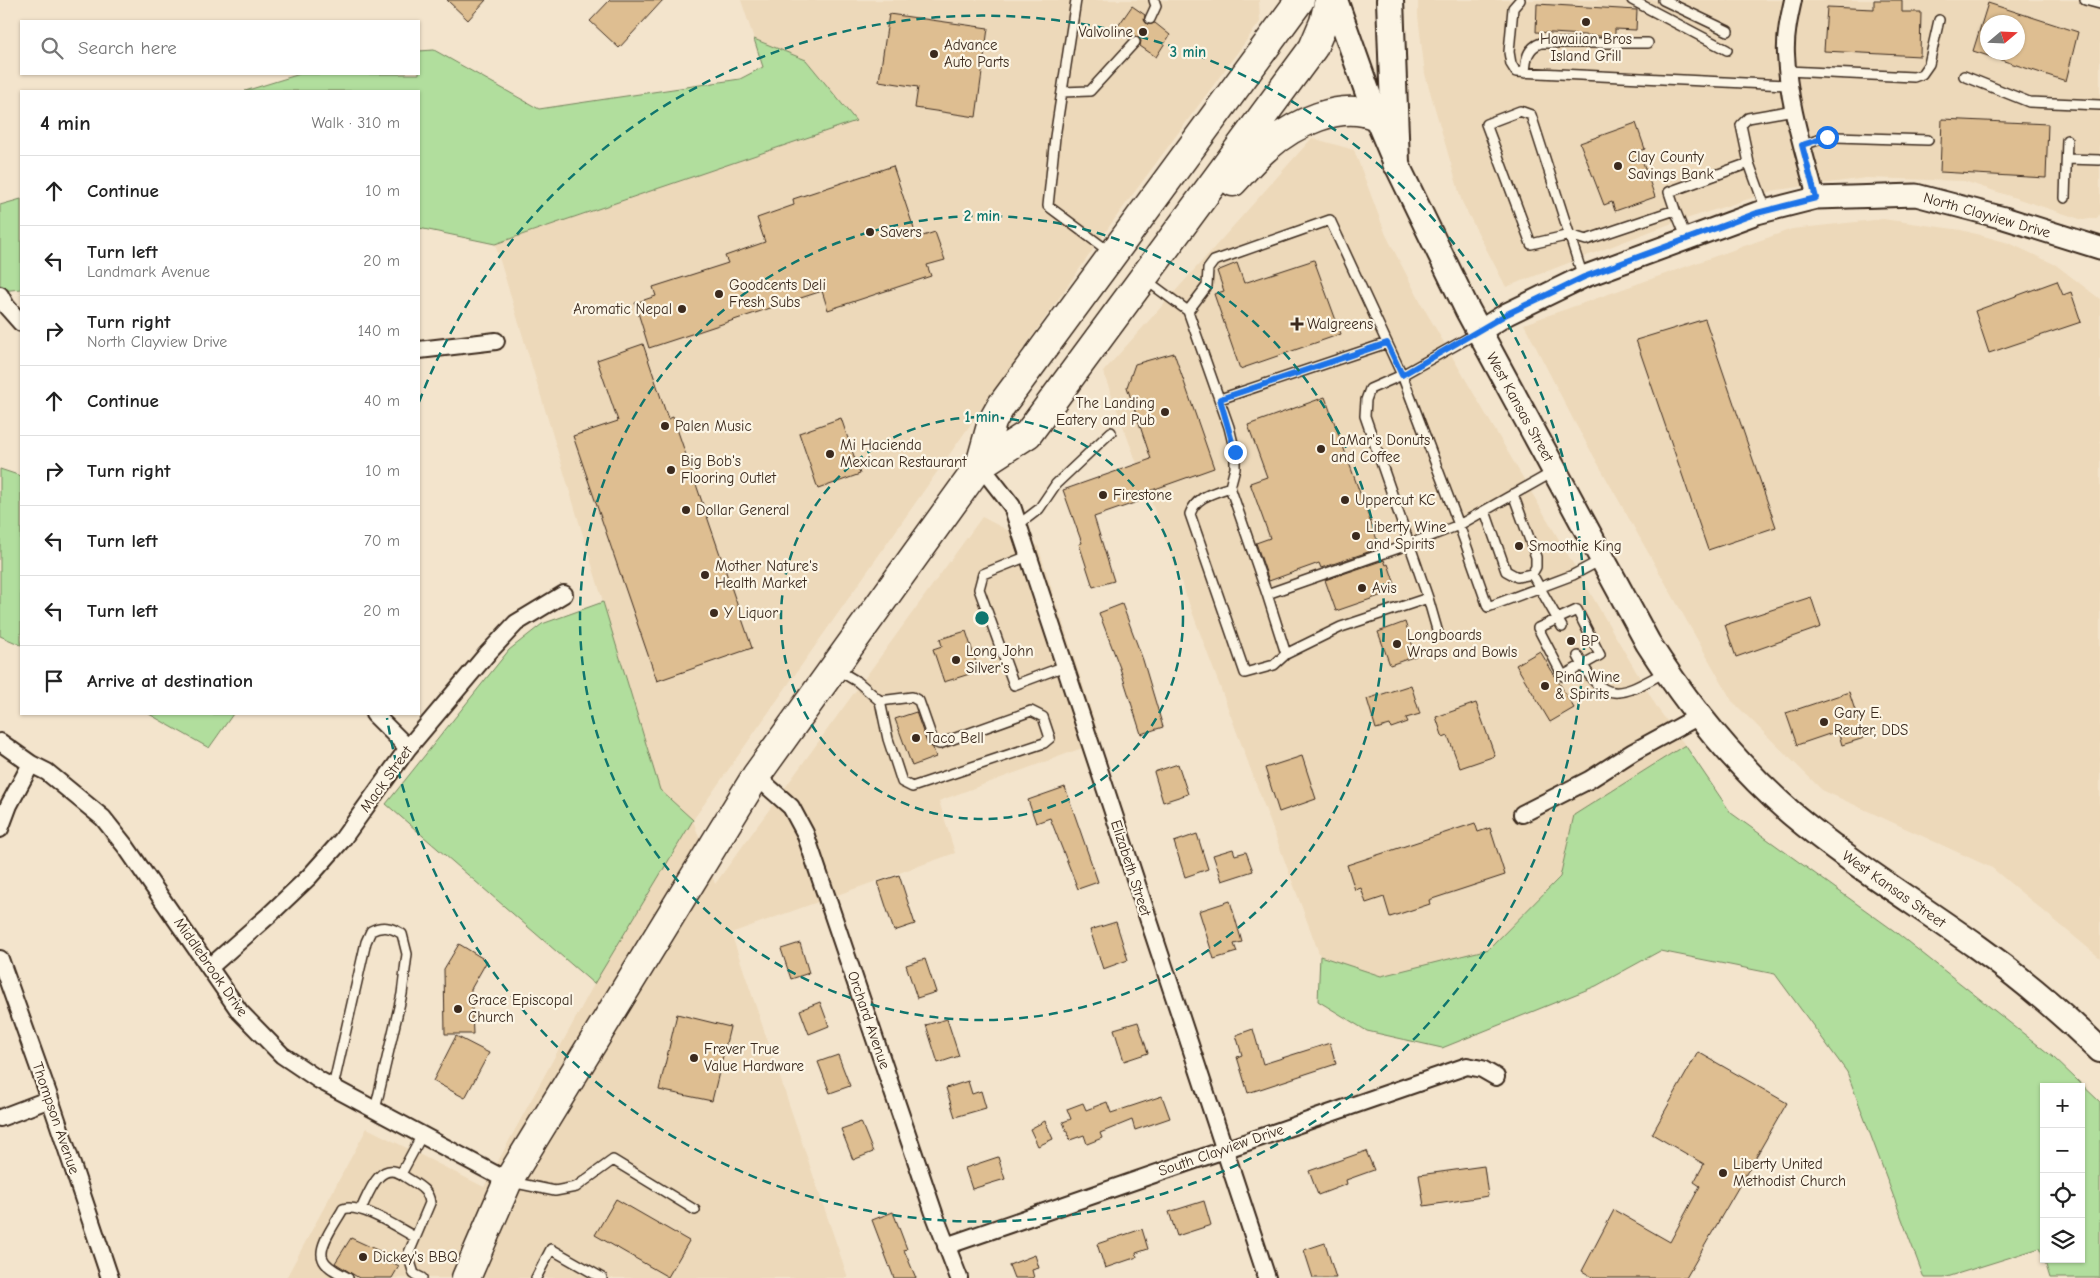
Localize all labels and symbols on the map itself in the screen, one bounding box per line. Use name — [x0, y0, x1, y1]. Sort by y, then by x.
north arrow — [1980, 15, 2025, 60]
marker: Hawaiian Bros Island Grill — [1580, 16, 1592, 28]
place label: Valvoline — [1078, 23, 1133, 41]
marker: Valvoline — [1137, 26, 1149, 38]
place label: Hawaiian Bros Island Grill — [1540, 30, 1632, 65]
place label: Advance Auto Parts — [944, 36, 1009, 71]
text: 3 min — [1170, 43, 1206, 61]
marker: Advance Auto Parts — [928, 48, 940, 60]
route start — [1816, 126, 1839, 149]
place label: Clay County Savings Bank — [1628, 148, 1715, 183]
marker: Clay County Savings Bank — [1612, 160, 1624, 172]
street label: North Clayview Drive — [1921, 188, 2053, 242]
text: 2 min — [964, 207, 1000, 225]
place label: Savers — [880, 223, 922, 241]
marker: Savers — [864, 226, 876, 238]
place label: Goodcents Deli Fresh Subs — [729, 276, 826, 311]
marker: Goodcents Deli Fresh Subs — [713, 288, 725, 300]
place label: Aromatic Nepal — [573, 300, 672, 318]
marker: Aromatic Nepal — [676, 303, 688, 315]
place label: Walgreens — [1307, 315, 1373, 333]
marker: Walgreens — [1291, 318, 1303, 330]
street label: West Kansas Street — [1482, 349, 1558, 465]
place label: The Landing Eatery and Pub — [1056, 394, 1155, 429]
marker: The Landing Eatery and Pub — [1159, 406, 1171, 418]
text: 1 min — [965, 408, 999, 426]
place label: Palen Music — [675, 417, 752, 435]
marker: Palen Music — [659, 420, 671, 432]
place label: LaMar's Donuts and Coffee — [1331, 431, 1430, 466]
place label: Mi Hacienda Mexican Restaurant — [840, 436, 967, 471]
route end — [1224, 441, 1247, 464]
marker: LaMar's Donuts and Coffee — [1315, 443, 1327, 455]
marker: Mi Hacienda Mexican Restaurant — [824, 448, 836, 460]
place label: Big Bob's Flooring Outlet — [681, 452, 777, 487]
marker: Big Bob's Flooring Outlet — [665, 464, 677, 476]
place label: Firestone — [1113, 486, 1173, 504]
marker: Firestone — [1097, 489, 1109, 501]
place label: Uppercut KC — [1355, 491, 1436, 509]
marker: Uppercut KC — [1339, 494, 1351, 506]
place label: Dollar General — [696, 501, 789, 519]
marker: Dollar General — [680, 504, 692, 516]
place label: Liberty Wine and Spirits — [1366, 518, 1447, 553]
marker: Liberty Wine and Spirits — [1350, 530, 1362, 542]
place label: Smoothie King — [1529, 537, 1622, 555]
marker: Smoothie King — [1513, 540, 1525, 552]
place label: Mother Nature's Health Market — [715, 557, 818, 592]
marker: Mother Nature's Health Market — [699, 569, 711, 581]
place label: Avis — [1372, 579, 1397, 597]
marker: Avis — [1356, 582, 1368, 594]
place label: Y Liquor — [724, 604, 778, 622]
marker: Y Liquor — [708, 607, 720, 619]
centre of rings — [973, 609, 991, 627]
place label: Longboards Wraps and Bowls — [1407, 626, 1517, 661]
place label: BP — [1581, 632, 1599, 650]
marker: BP — [1565, 635, 1577, 647]
marker: Longboards Wraps and Bowls — [1391, 638, 1403, 650]
place label: Long John Silver's — [966, 642, 1034, 677]
marker: Long John Silver's — [950, 654, 962, 666]
place label: Pina Wine & Spirits — [1555, 668, 1621, 703]
marker: Pina Wine & Spirits — [1539, 680, 1551, 692]
place label: Gary E. Reuter, DDS — [1834, 704, 1908, 739]
marker: Gary E. Reuter, DDS — [1818, 716, 1830, 728]
place label: Taco Bell — [926, 729, 984, 747]
marker: Taco Bell — [910, 732, 922, 744]
street label: Mack Street — [356, 742, 416, 816]
street label: Elizabeth Street — [1107, 818, 1155, 919]
street label: West Kansas Street — [1839, 847, 1950, 932]
street label: Middlebrook Drive — [170, 914, 252, 1020]
street label: Orchard Avenue — [844, 969, 894, 1072]
place label: Grace Episcopal Church — [468, 991, 573, 1026]
marker: Grace Episcopal Church — [452, 1003, 464, 1015]
place label: Frever True Value Hardware — [704, 1040, 805, 1075]
marker: Frever True Value Hardware — [688, 1052, 700, 1064]
street label: Thompson Avenue — [28, 1060, 84, 1177]
street label: South Clayview Drive — [1156, 1120, 1287, 1180]
place label: Liberty United Methodist Church — [1733, 1155, 1846, 1190]
marker: Liberty United Methodist Church — [1717, 1167, 1729, 1179]
place label: Dickey's BBQ — [373, 1248, 458, 1266]
marker: Dickey's BBQ — [357, 1251, 369, 1263]

